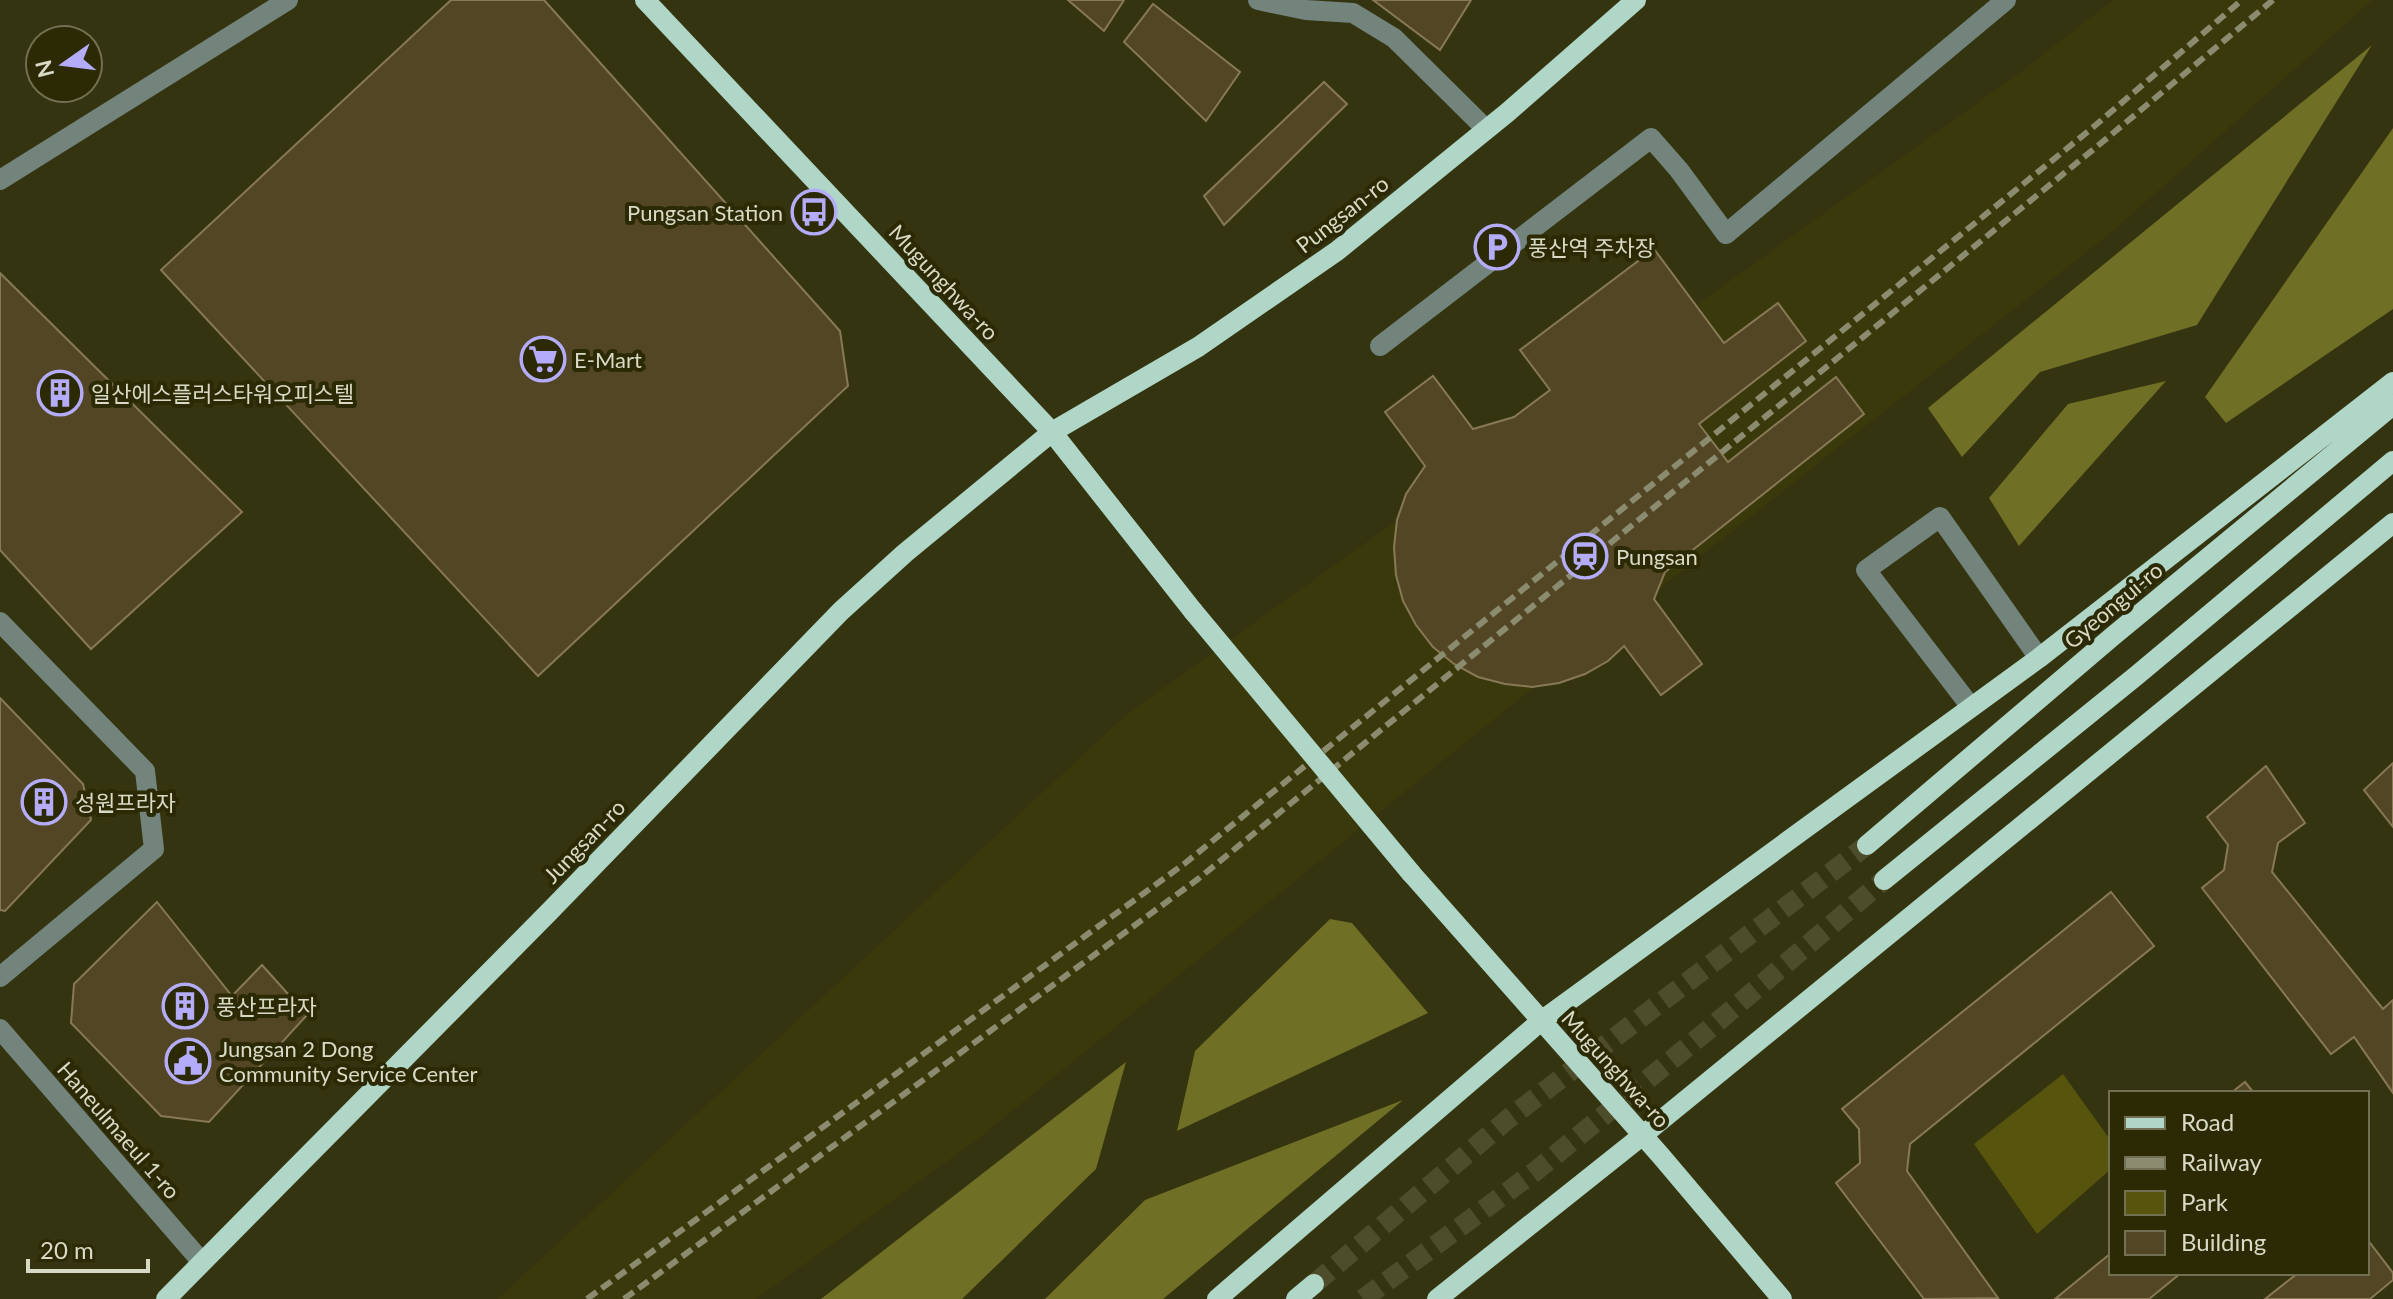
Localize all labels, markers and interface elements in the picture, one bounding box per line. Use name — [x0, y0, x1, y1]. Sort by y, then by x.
north arrow — [24, 24, 104, 104]
text: N — [29, 57, 59, 80]
street label: Pungsan-ro — [1290, 169, 1394, 259]
bus stop icon: Pungsan Station — [790, 188, 838, 236]
place label: Pungsan Station — [627, 199, 783, 226]
street label: Mugunghwa-ro — [884, 219, 1004, 345]
parking icon: 풍산역 주차장 — [1473, 223, 1521, 271]
place label: 풍산역 주차장 — [1528, 234, 1655, 261]
supermarket icon: E-Mart — [519, 335, 567, 383]
place label: E-Mart — [574, 346, 642, 373]
building icon: 일산에스플러스타워오피스텔 — [36, 369, 84, 417]
place label: 일산에스플러스타워오피스텔 — [91, 380, 354, 407]
station icon: Pungsan — [1561, 532, 1609, 580]
place label: Pungsan — [1616, 543, 1698, 570]
street label: Gyeongui-ro — [2058, 556, 2168, 654]
building icon: 성원프라자 — [20, 778, 68, 826]
place label: 성원프라자 — [75, 789, 176, 816]
street label: Jungsan-ro — [537, 794, 631, 888]
building icon: 풍산프라자 — [161, 982, 209, 1030]
place label: 풍산프라자 — [216, 993, 317, 1020]
street label: Mugunghwa-ro — [1556, 1005, 1676, 1133]
place label: Jungsan 2 Dong Community Service Center — [219, 1035, 478, 1087]
public building icon: Jungsan 2 Dong Community Service Center — [164, 1037, 212, 1085]
street label: Haneulmaeul 1-ro — [52, 1056, 186, 1204]
legend — [2109, 1091, 2369, 1275]
text: Road — [2181, 1107, 2234, 1136]
text: Railway — [2181, 1147, 2263, 1176]
text: Park — [2181, 1187, 2229, 1216]
scale bar — [28, 1223, 148, 1273]
text: Building — [2181, 1227, 2266, 1256]
text: 20 m — [40, 1235, 94, 1264]

